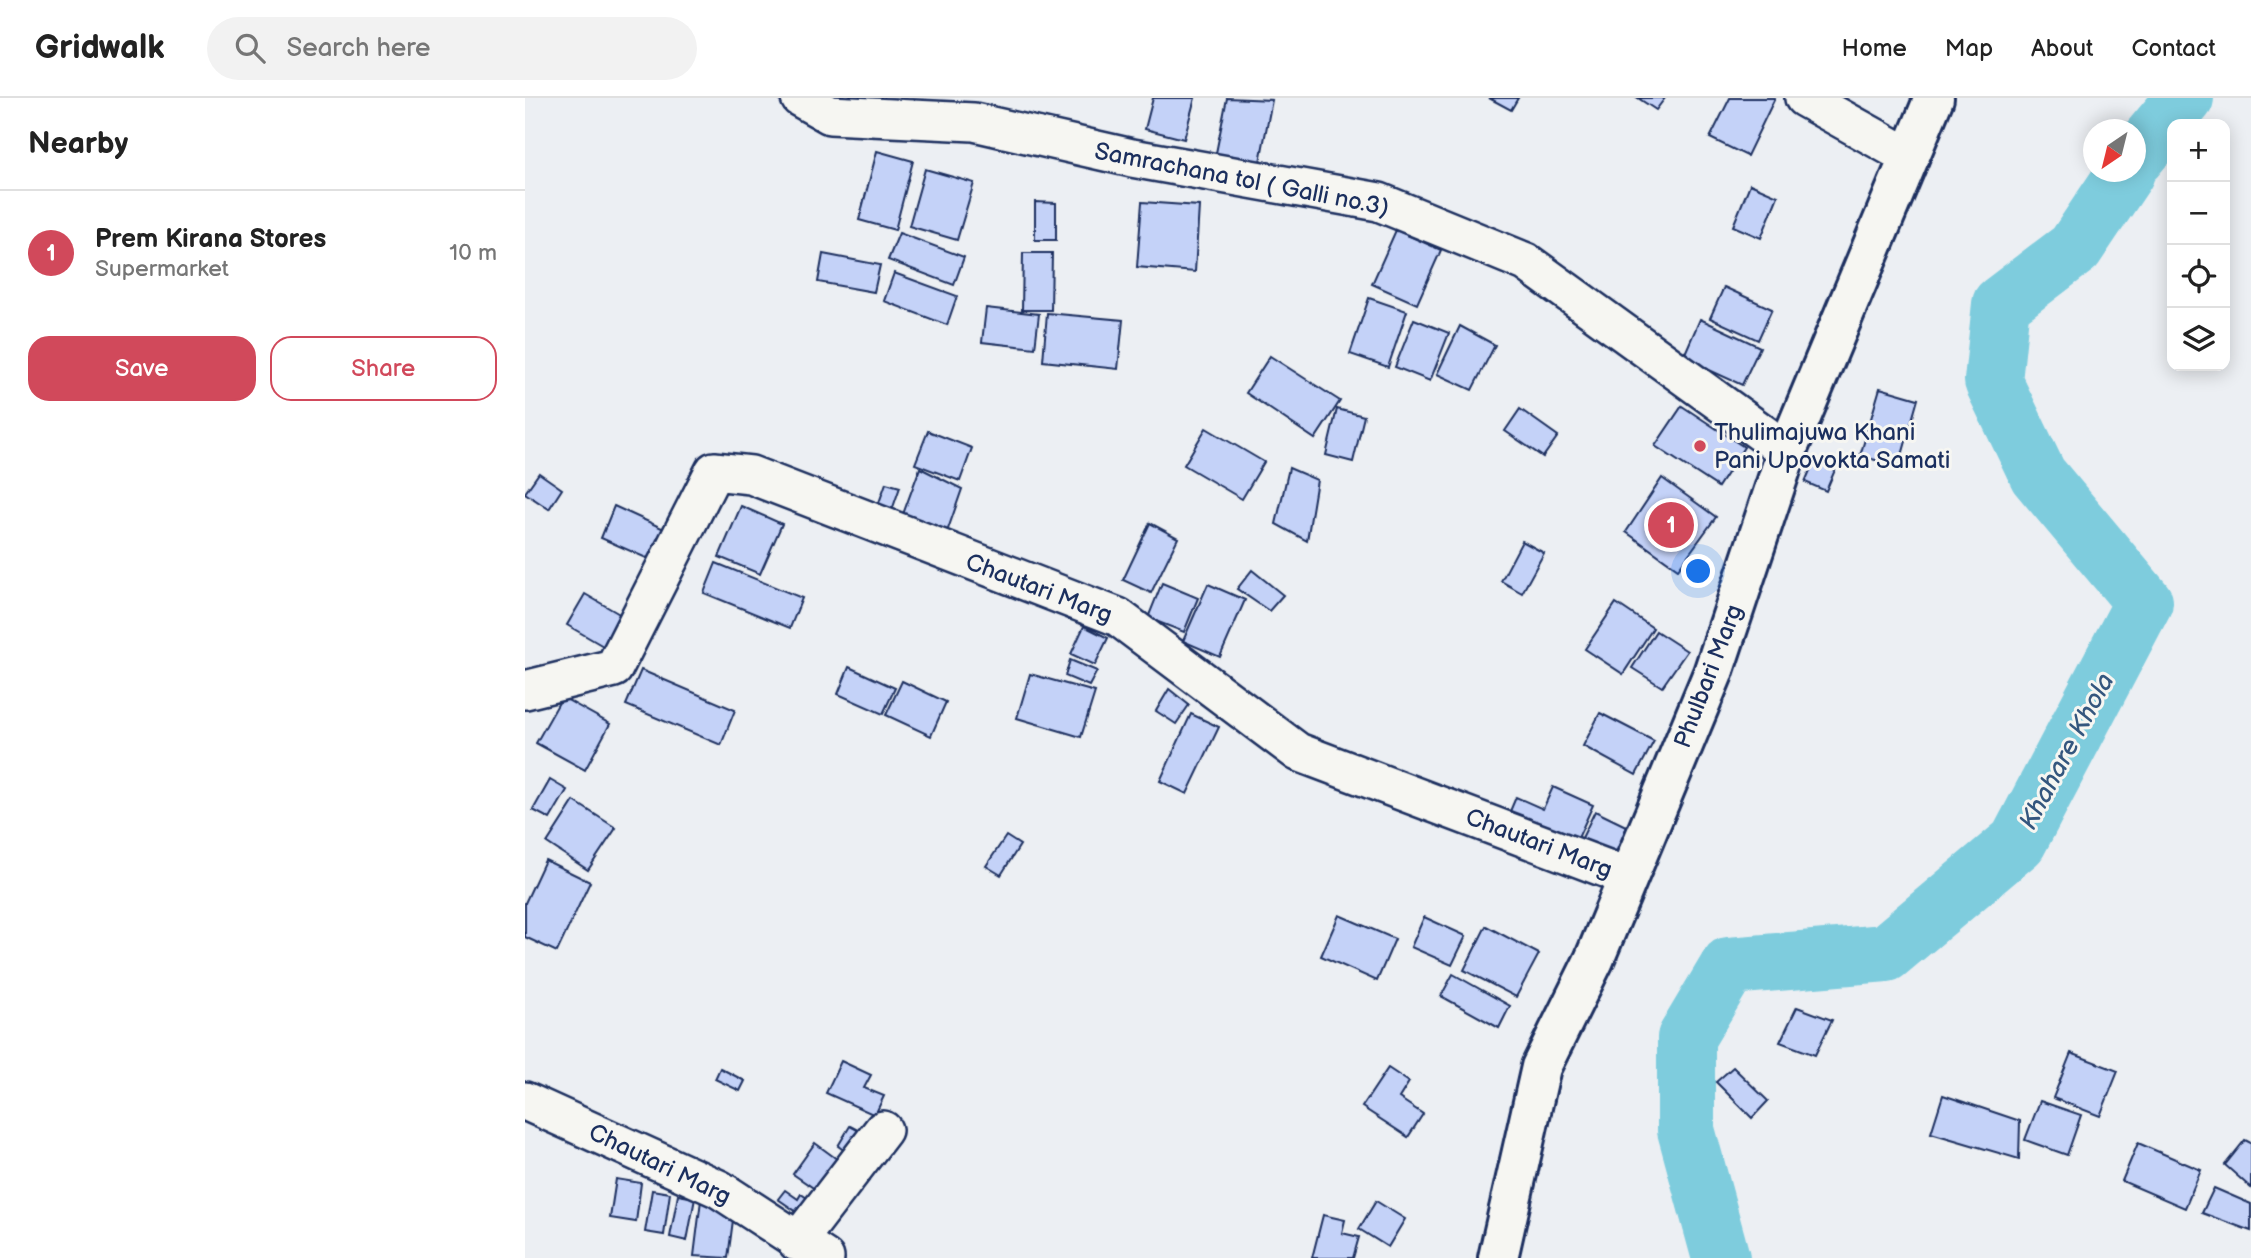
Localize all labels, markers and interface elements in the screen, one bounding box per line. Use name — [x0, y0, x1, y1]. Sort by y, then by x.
search box — [207, 17, 697, 80]
text: Gridwalk — [35, 28, 165, 68]
icon: search — [231, 29, 269, 67]
text: Search here — [287, 33, 431, 64]
text: Home — [1842, 34, 1907, 63]
text: Map — [1945, 34, 1993, 63]
text: About — [2031, 34, 2093, 63]
text: Contact — [2131, 34, 2216, 63]
north arrow — [2083, 119, 2146, 182]
map controls — [2167, 119, 2230, 371]
button: + — [2167, 119, 2230, 182]
text: Nearby — [28, 126, 128, 162]
street label: Samrachana tol ( Galli no.3) — [1092, 137, 1392, 222]
button: − — [2167, 182, 2230, 245]
text: Prem Kirana Stores — [95, 224, 326, 255]
text: 1 — [46, 239, 56, 267]
text: 10 m — [449, 239, 497, 267]
button: locate — [2167, 245, 2230, 308]
text: Supermarket — [95, 255, 229, 283]
button: layers — [2167, 308, 2230, 371]
button: Save — [28, 336, 256, 401]
button: Share — [270, 336, 497, 401]
place label: Thulimajuwa Khani Pani Upovokta Samati — [1714, 418, 1950, 475]
marker: Thulimajuwa Khani Pani Upovokta Samati — [1692, 438, 1708, 454]
pin: 1 — [1648, 499, 1694, 551]
street label: Chautari Marg — [961, 547, 1116, 630]
your location — [1681, 554, 1715, 588]
street label: Phulbari Marg — [1668, 600, 1749, 752]
water label: Khahare Khola — [2013, 668, 2122, 835]
street label: Chautari Marg — [1461, 802, 1616, 885]
street label: Chautari Marg — [584, 1118, 736, 1211]

